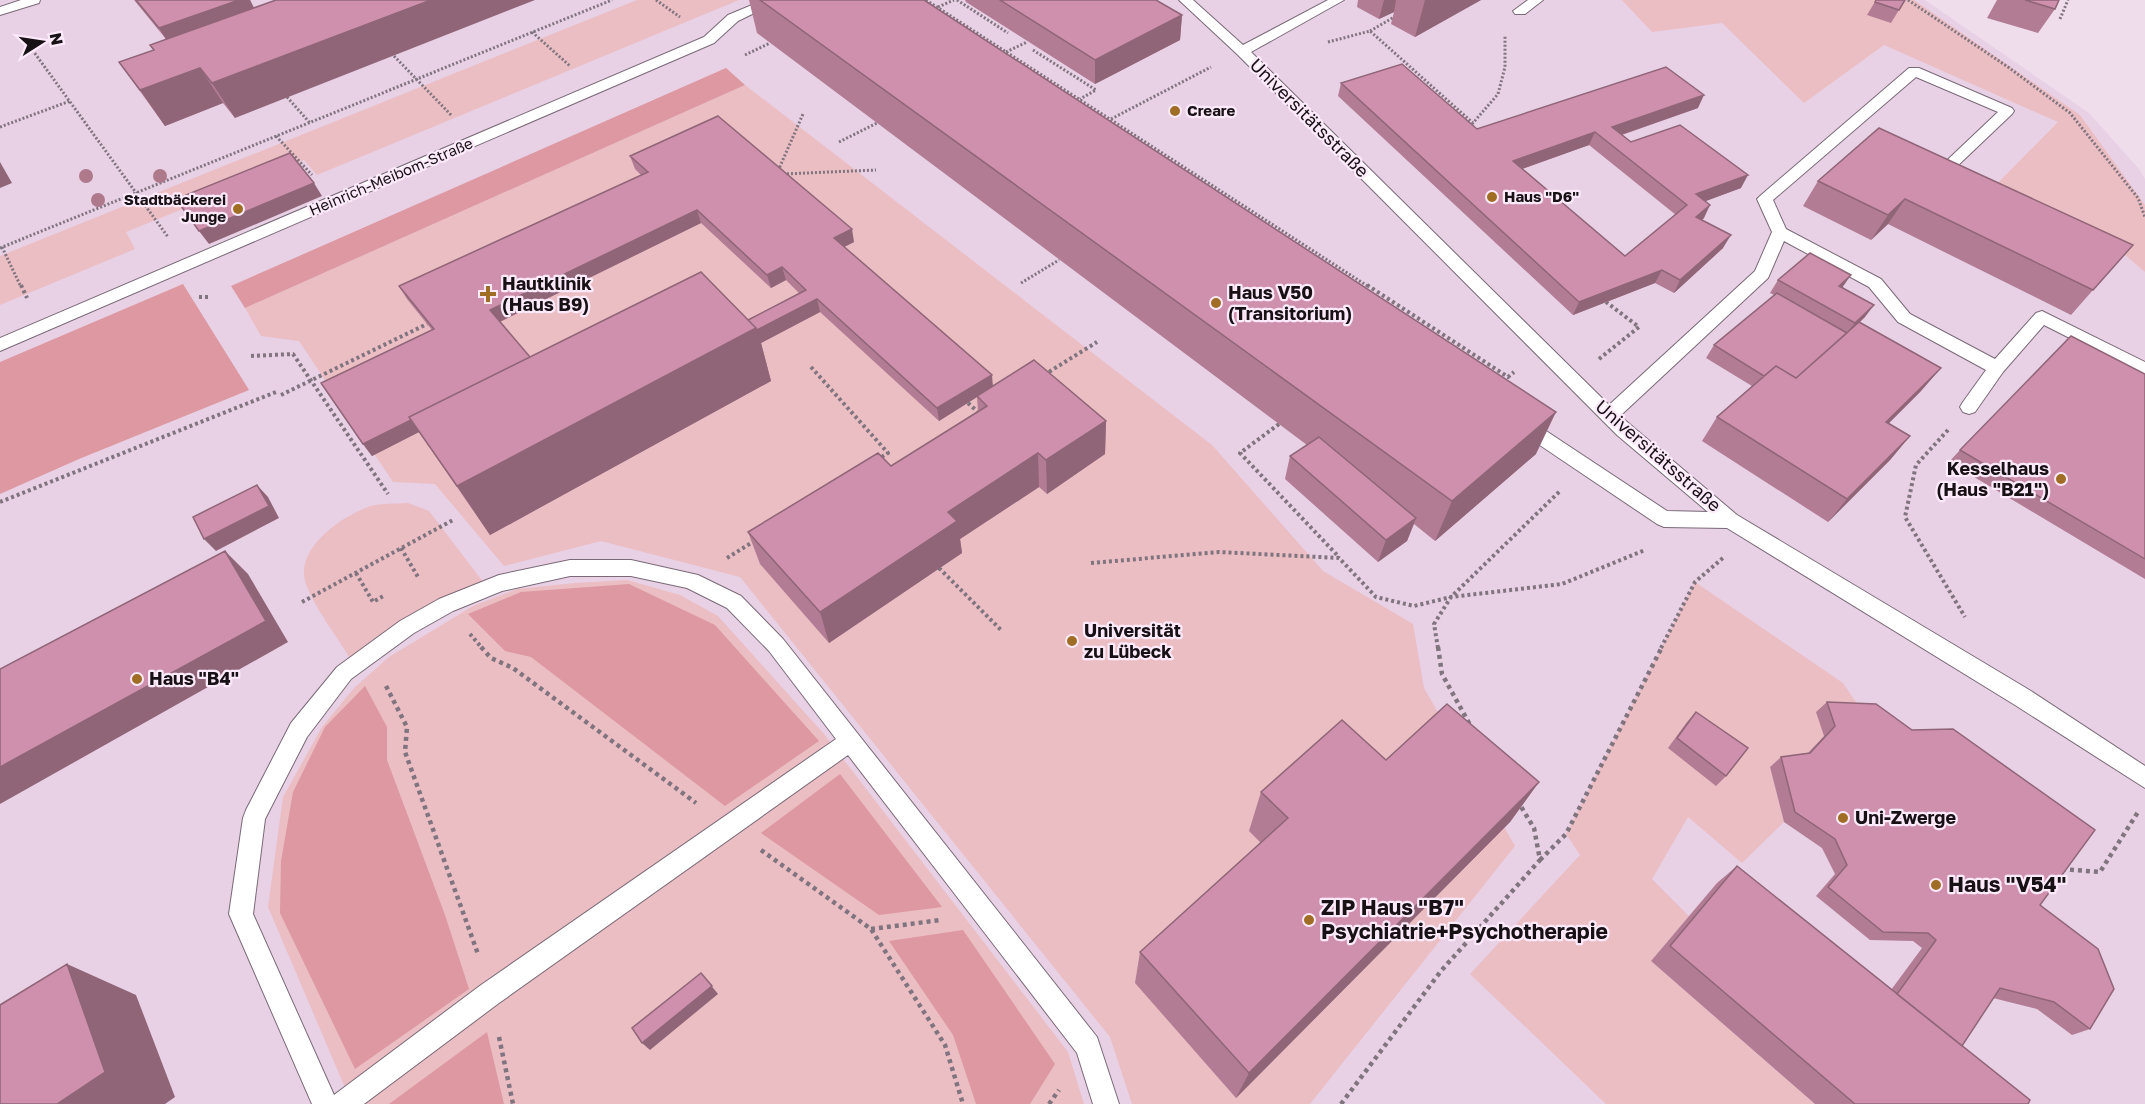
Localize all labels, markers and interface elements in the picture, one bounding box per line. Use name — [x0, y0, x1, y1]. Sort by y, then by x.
north arrow — [12, 12, 72, 72]
text: N — [46, 31, 68, 47]
street label: Universitätsstraße — [1246, 53, 1374, 181]
place label: Creare — [1187, 101, 1235, 119]
marker: Creare — [1168, 104, 1182, 118]
street label: Heinrich-Meibom-Straße — [306, 133, 475, 219]
place label: Haus "D6" — [1504, 187, 1579, 205]
place label: Stadtbäckerei Junge — [124, 190, 226, 225]
marker: Haus "D6" — [1485, 190, 1499, 204]
marker: Stadtbäckerei Junge — [231, 202, 245, 216]
place label: Hautklinik (Haus B9) — [502, 272, 592, 315]
place label: Haus V50 (Transitorium) — [1228, 281, 1352, 324]
marker: Hautklinik (Haus B9) — [479, 285, 497, 303]
marker: Haus V50 (Transitorium) — [1209, 296, 1223, 310]
street label: Universitätsstraße — [1591, 395, 1726, 516]
place label: Kesselhaus (Haus "B21") — [1936, 457, 2049, 500]
marker: Kesselhaus (Haus "B21") — [2054, 472, 2068, 486]
place label: Universität zu Lübeck — [1084, 619, 1181, 662]
marker: Universität zu Lübeck — [1065, 634, 1079, 648]
place label: Haus "B4" — [149, 667, 239, 689]
marker: Haus "B4" — [130, 672, 144, 686]
place label: Uni-Zwerge — [1855, 806, 1956, 828]
marker: Uni-Zwerge — [1836, 811, 1850, 825]
place label: Haus "V54" — [1948, 871, 2066, 897]
marker: Haus "V54" — [1929, 878, 1943, 892]
place label: ZIP Haus "B7" Psychiatrie+Psychotherapie — [1321, 894, 1608, 944]
marker: ZIP Haus "B7" Psychiatrie+Psychotherapie — [1302, 913, 1316, 927]

